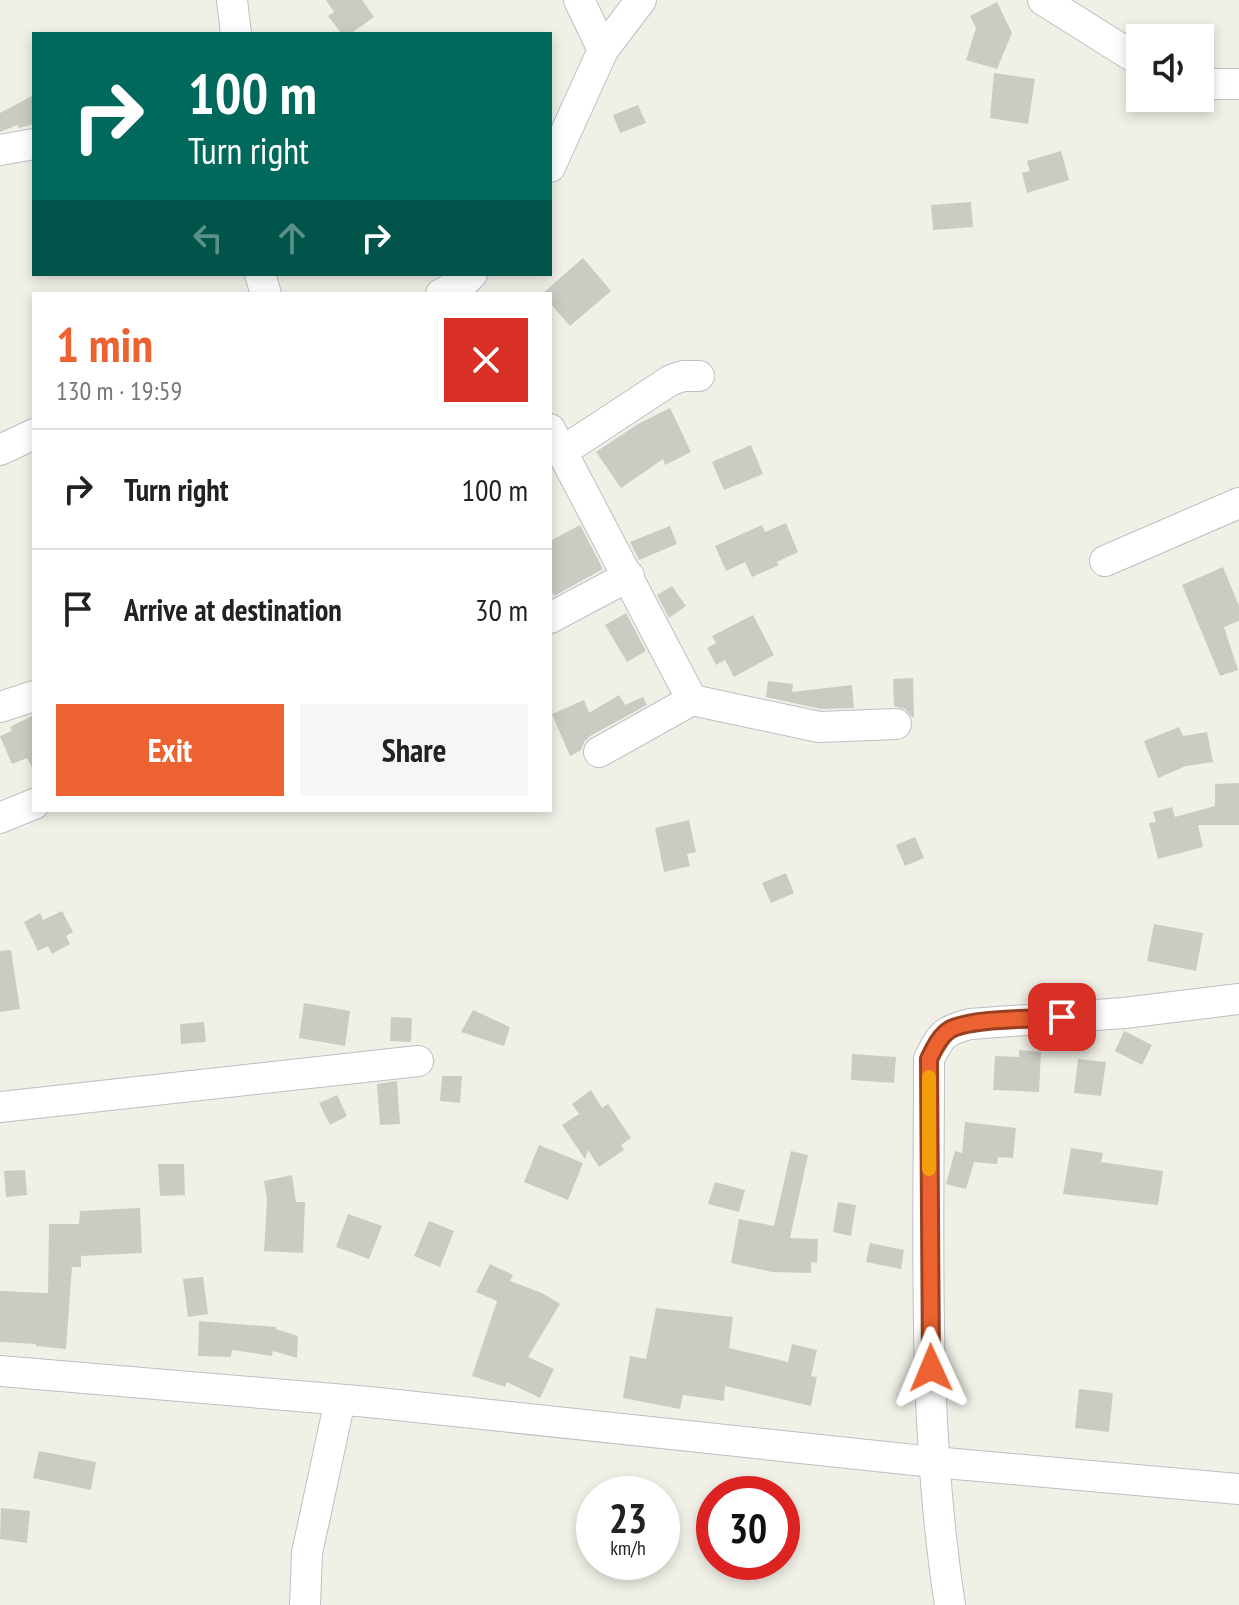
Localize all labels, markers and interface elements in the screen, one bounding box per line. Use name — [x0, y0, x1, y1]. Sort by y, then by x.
map controls — [1126, 24, 1214, 112]
button: sound — [1126, 24, 1214, 112]
text: 100 m — [188, 57, 317, 129]
icon: right — [56, 64, 160, 168]
text: Turn right — [188, 127, 309, 174]
icon: left — [186, 216, 230, 260]
icon: ahead — [270, 216, 314, 260]
icon: right — [354, 216, 398, 260]
text: 1 min — [56, 313, 153, 375]
button: close — [444, 318, 528, 402]
text: 130 m · 19:59 — [56, 374, 182, 407]
icon: right — [56, 467, 100, 511]
text: Turn right — [124, 470, 228, 509]
text: 100 m — [462, 470, 528, 509]
icon: arrive — [56, 587, 100, 631]
text: Arrive at destination — [124, 590, 342, 629]
text: 30 m — [475, 590, 528, 629]
button: Exit — [56, 704, 284, 796]
button: Share — [300, 704, 528, 796]
pin — [1028, 983, 1096, 1051]
icon: arrive — [1040, 995, 1084, 1039]
position arrow — [889, 1326, 973, 1410]
speed limit sign: 30 — [696, 1476, 800, 1580]
text: 23 — [609, 1492, 647, 1544]
text: km/h — [610, 1535, 646, 1561]

